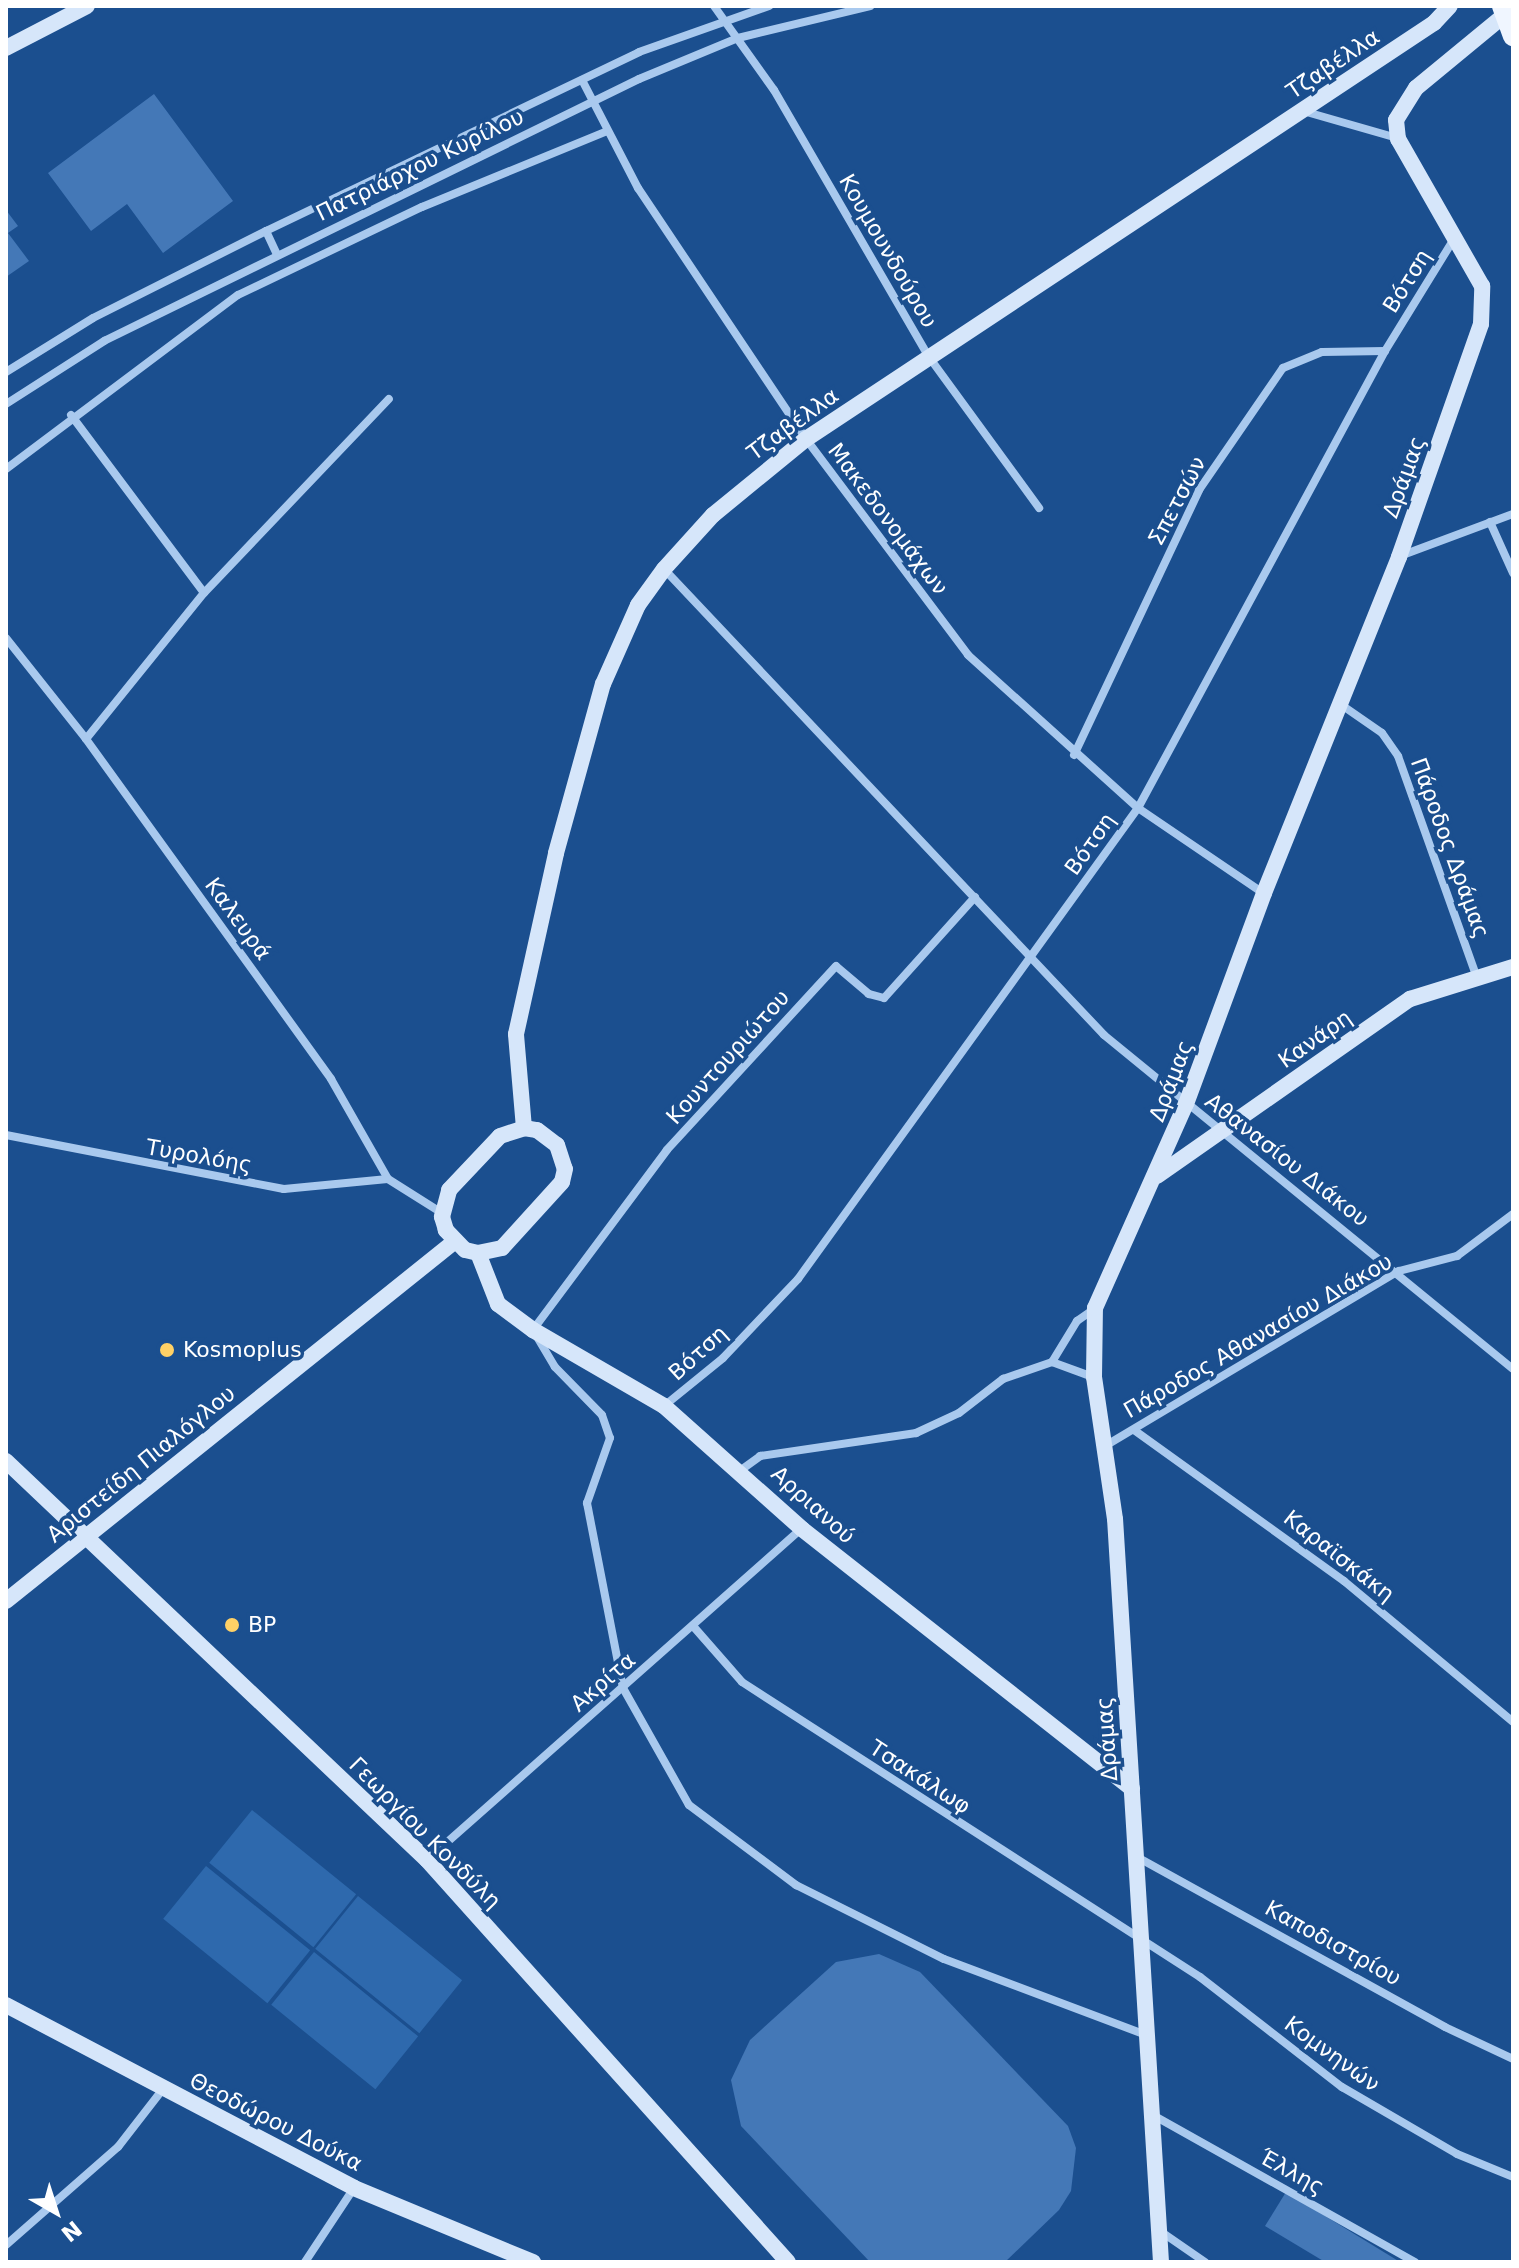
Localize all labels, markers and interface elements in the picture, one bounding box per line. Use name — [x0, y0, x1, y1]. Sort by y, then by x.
street label: Τζαβέλλα — [1282, 23, 1384, 105]
street label: Πατριάρχου Κυρίλου — [312, 103, 528, 227]
street label: Κουμουνδούρου — [833, 170, 943, 332]
street label: Βότση — [1377, 244, 1437, 318]
street label: Τζαβέλλα — [742, 382, 844, 466]
street label: Δράμας — [1377, 433, 1431, 521]
street label: Μακεδονομάχων — [822, 438, 954, 600]
street label: Σπετσών — [1143, 452, 1211, 550]
street label: Πάροδος Δράμας — [1405, 754, 1495, 942]
street label: Βότση — [1059, 808, 1121, 880]
street label: Καλευρά — [199, 873, 277, 965]
street label: Κουντουριώτου — [661, 984, 795, 1130]
street label: Κανάρη — [1273, 1004, 1357, 1074]
street label: Δράμας — [1143, 1037, 1199, 1125]
street label: Αθανασίου Διάκου — [1200, 1088, 1374, 1232]
street label: Τυρολόης — [144, 1134, 254, 1178]
street label: Πάροδος Αθανασίου Διάκου — [1119, 1248, 1397, 1424]
street label: Βότση — [663, 1320, 733, 1386]
place label: Kosmoplus — [183, 1337, 302, 1363]
marker: Kosmoplus — [158, 1341, 176, 1359]
street label: Αριστείδη Πιαλόγλου — [42, 1380, 240, 1548]
street label: Αρριανού — [766, 1461, 860, 1549]
street label: Καραϊσκάκη — [1278, 1505, 1400, 1607]
place label: BP — [248, 1612, 276, 1638]
marker: BP — [223, 1616, 241, 1634]
street label: Ακρίτα — [565, 1647, 641, 1717]
street label: Δράμας — [1091, 1696, 1123, 1782]
street label: Τσακάλωφ — [864, 1735, 976, 1819]
street label: Γεωργίου Κονδύλη — [344, 1752, 506, 1914]
street label: Καποδιστρίου — [1260, 1895, 1406, 1991]
street label: Κομνηνών — [1279, 2011, 1385, 2097]
street label: Θεοδώρου Δούκα — [185, 2067, 367, 2177]
street label: Έλλης — [1255, 2144, 1329, 2200]
north arrow — [16, 2172, 96, 2252]
text: N — [56, 2216, 86, 2247]

